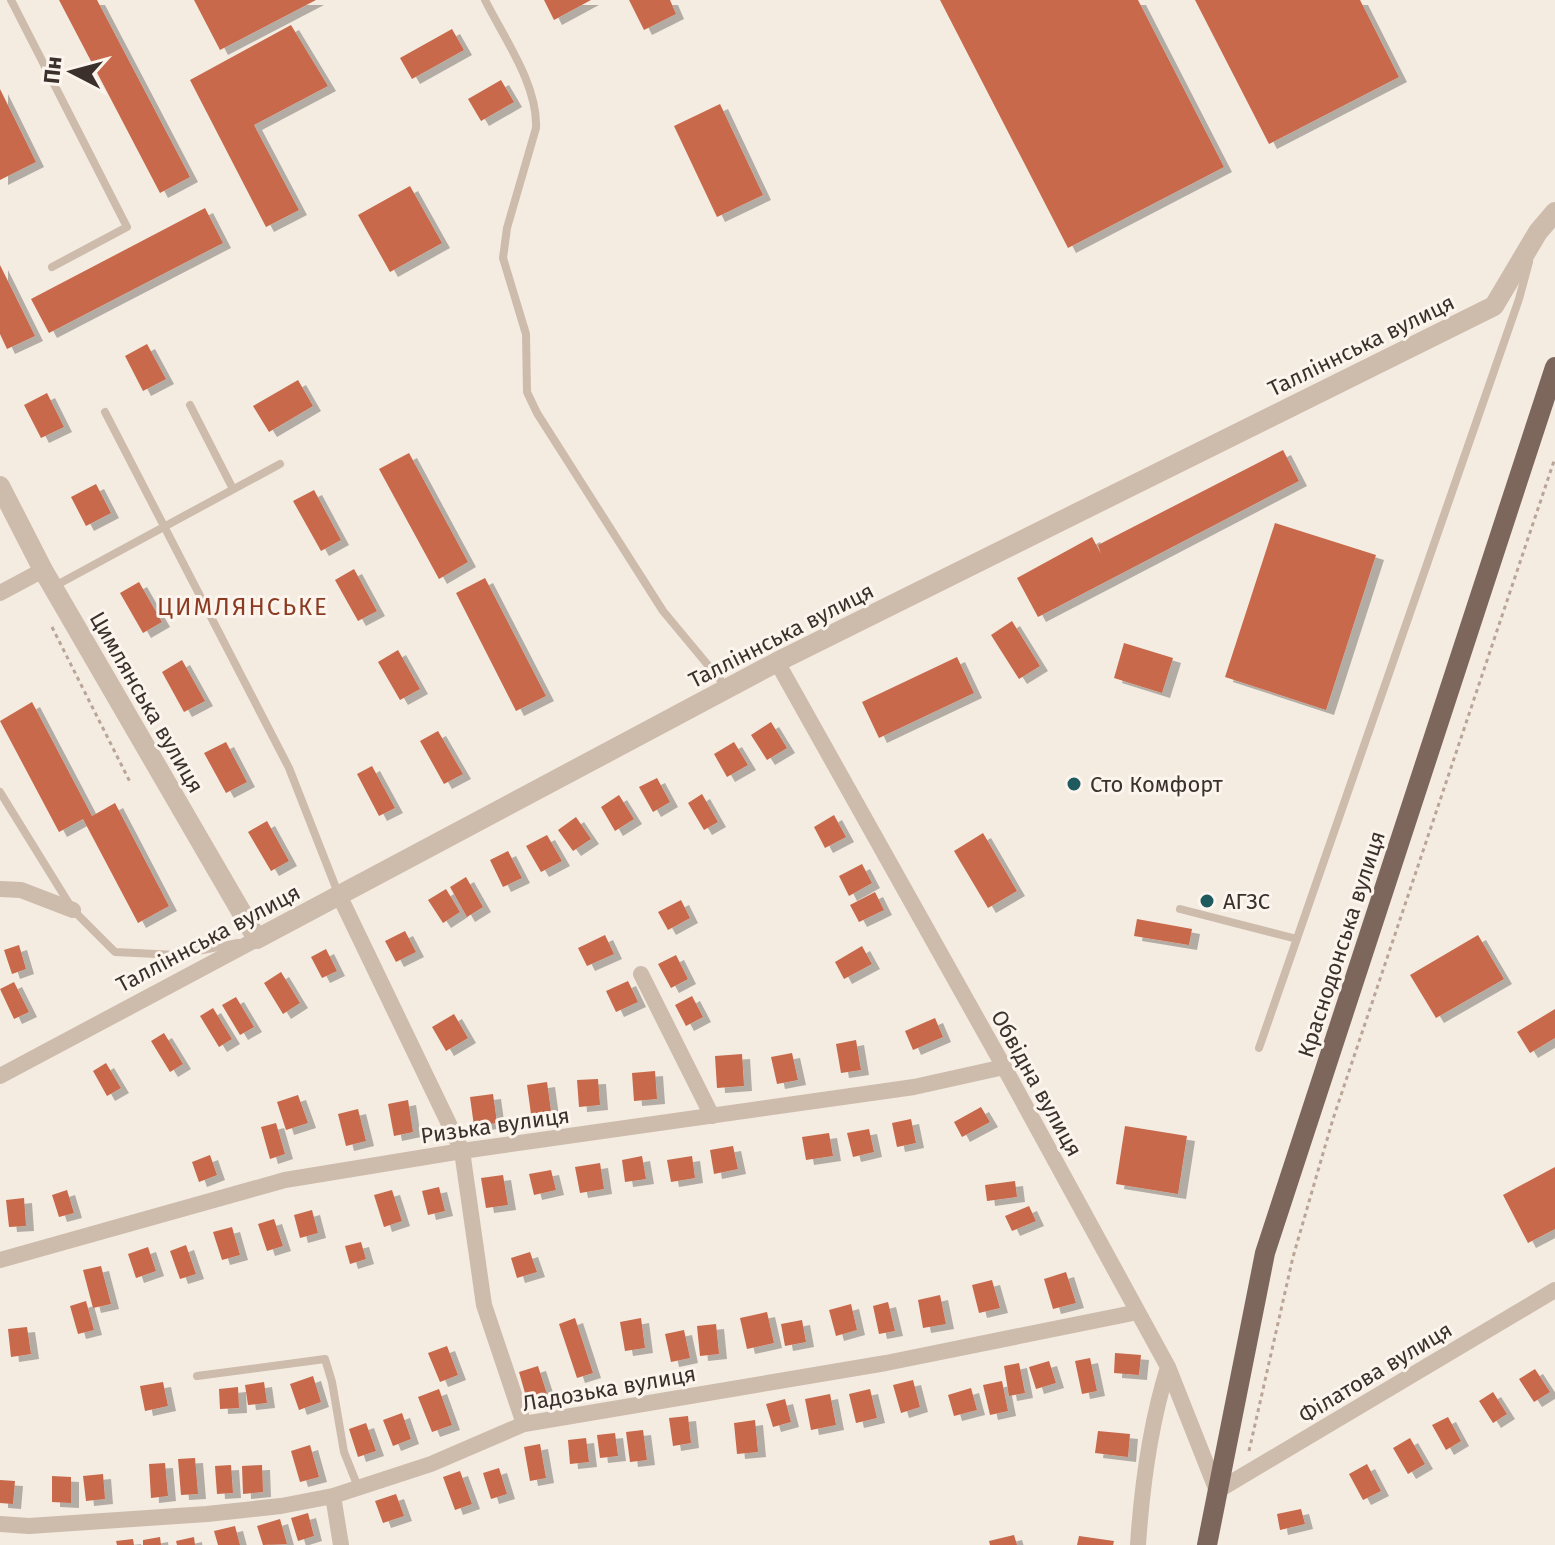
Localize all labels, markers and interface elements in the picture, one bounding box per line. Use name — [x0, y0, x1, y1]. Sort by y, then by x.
north arrow — [32, 32, 112, 112]
text: Пн — [38, 55, 67, 85]
street label: Талліннська вулиця — [1264, 289, 1459, 402]
street label: Талліннська вулиця — [684, 577, 878, 694]
district label: ЦИМЛЯНСЬКЕ — [157, 593, 329, 621]
street label: Цимлянська вулиця — [84, 607, 209, 798]
place label: Сто Комфорт — [1090, 771, 1223, 798]
marker: Сто Комфорт — [1065, 775, 1083, 793]
street label: Краснодонська вулиця — [1292, 828, 1391, 1061]
street label: Талліннська вулиця — [112, 879, 305, 998]
place label: АГЗС — [1223, 888, 1270, 915]
marker: АГЗС — [1198, 892, 1216, 910]
street label: Обвідна вулиця — [985, 1005, 1088, 1161]
street label: Ризька вулиця — [419, 1102, 571, 1149]
street label: Філатова вулиця — [1294, 1316, 1457, 1429]
street label: Ладозька вулиця — [520, 1360, 698, 1417]

